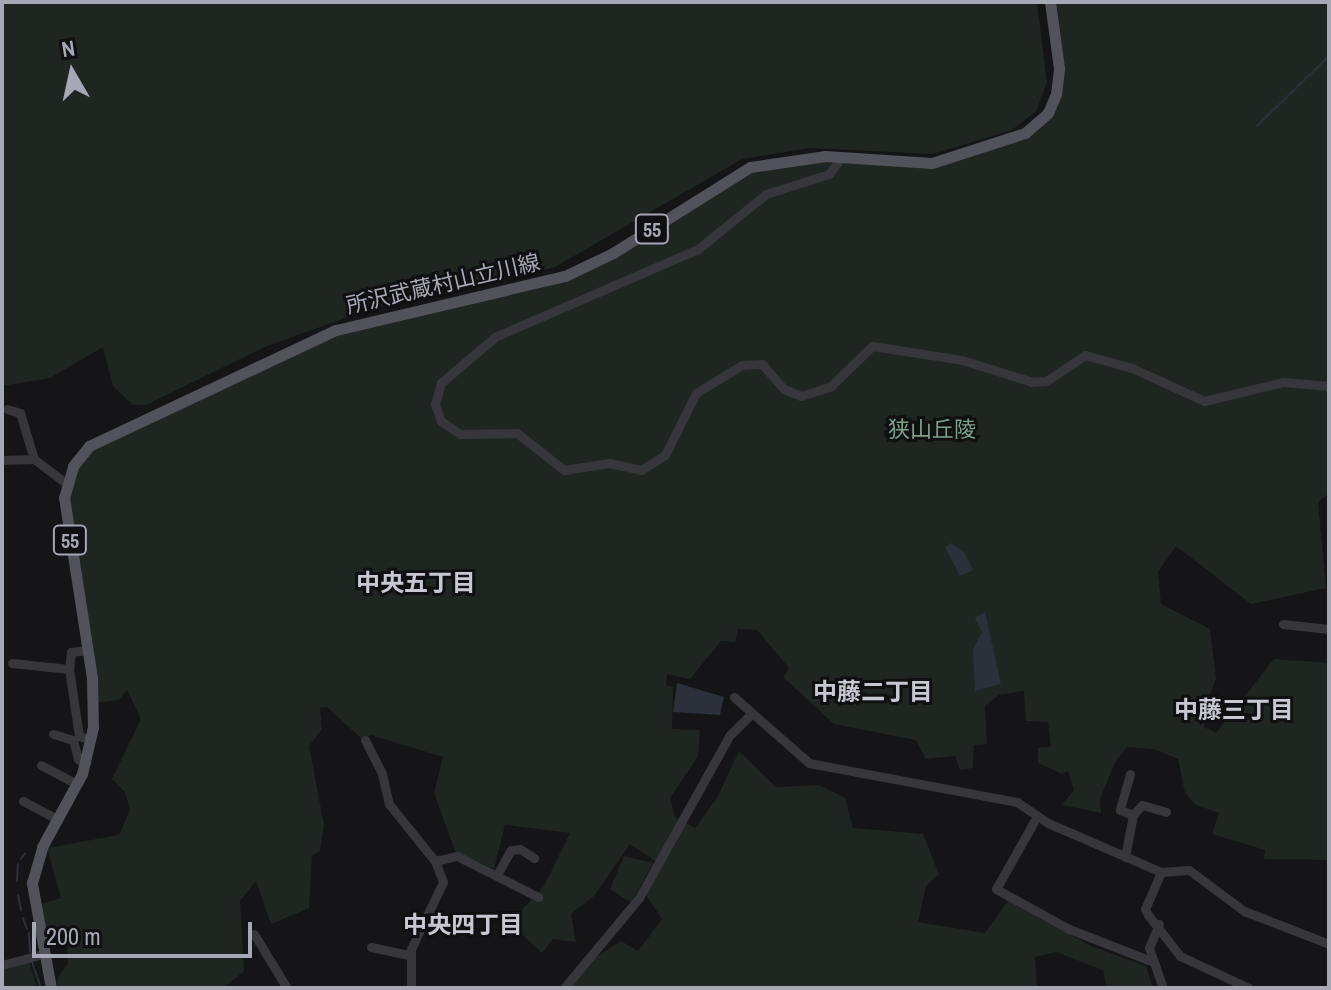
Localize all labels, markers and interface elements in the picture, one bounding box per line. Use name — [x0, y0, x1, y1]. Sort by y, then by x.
north arrow — [32, 32, 112, 112]
text: N — [59, 32, 77, 64]
road number: 55 — [634, 213, 670, 245]
street label: 所沢武蔵村山立川線 — [344, 249, 542, 319]
park label: 狭山丘陵 — [888, 417, 976, 443]
road number: 55 — [52, 524, 88, 556]
district label: 中央五丁目 — [356, 569, 476, 597]
district label: 中藤二丁目 — [813, 678, 933, 706]
district label: 中藤三丁目 — [1174, 696, 1294, 724]
scale bar — [36, 906, 256, 956]
district label: 中央四丁目 — [403, 911, 523, 939]
text: 200 m — [46, 920, 101, 952]

